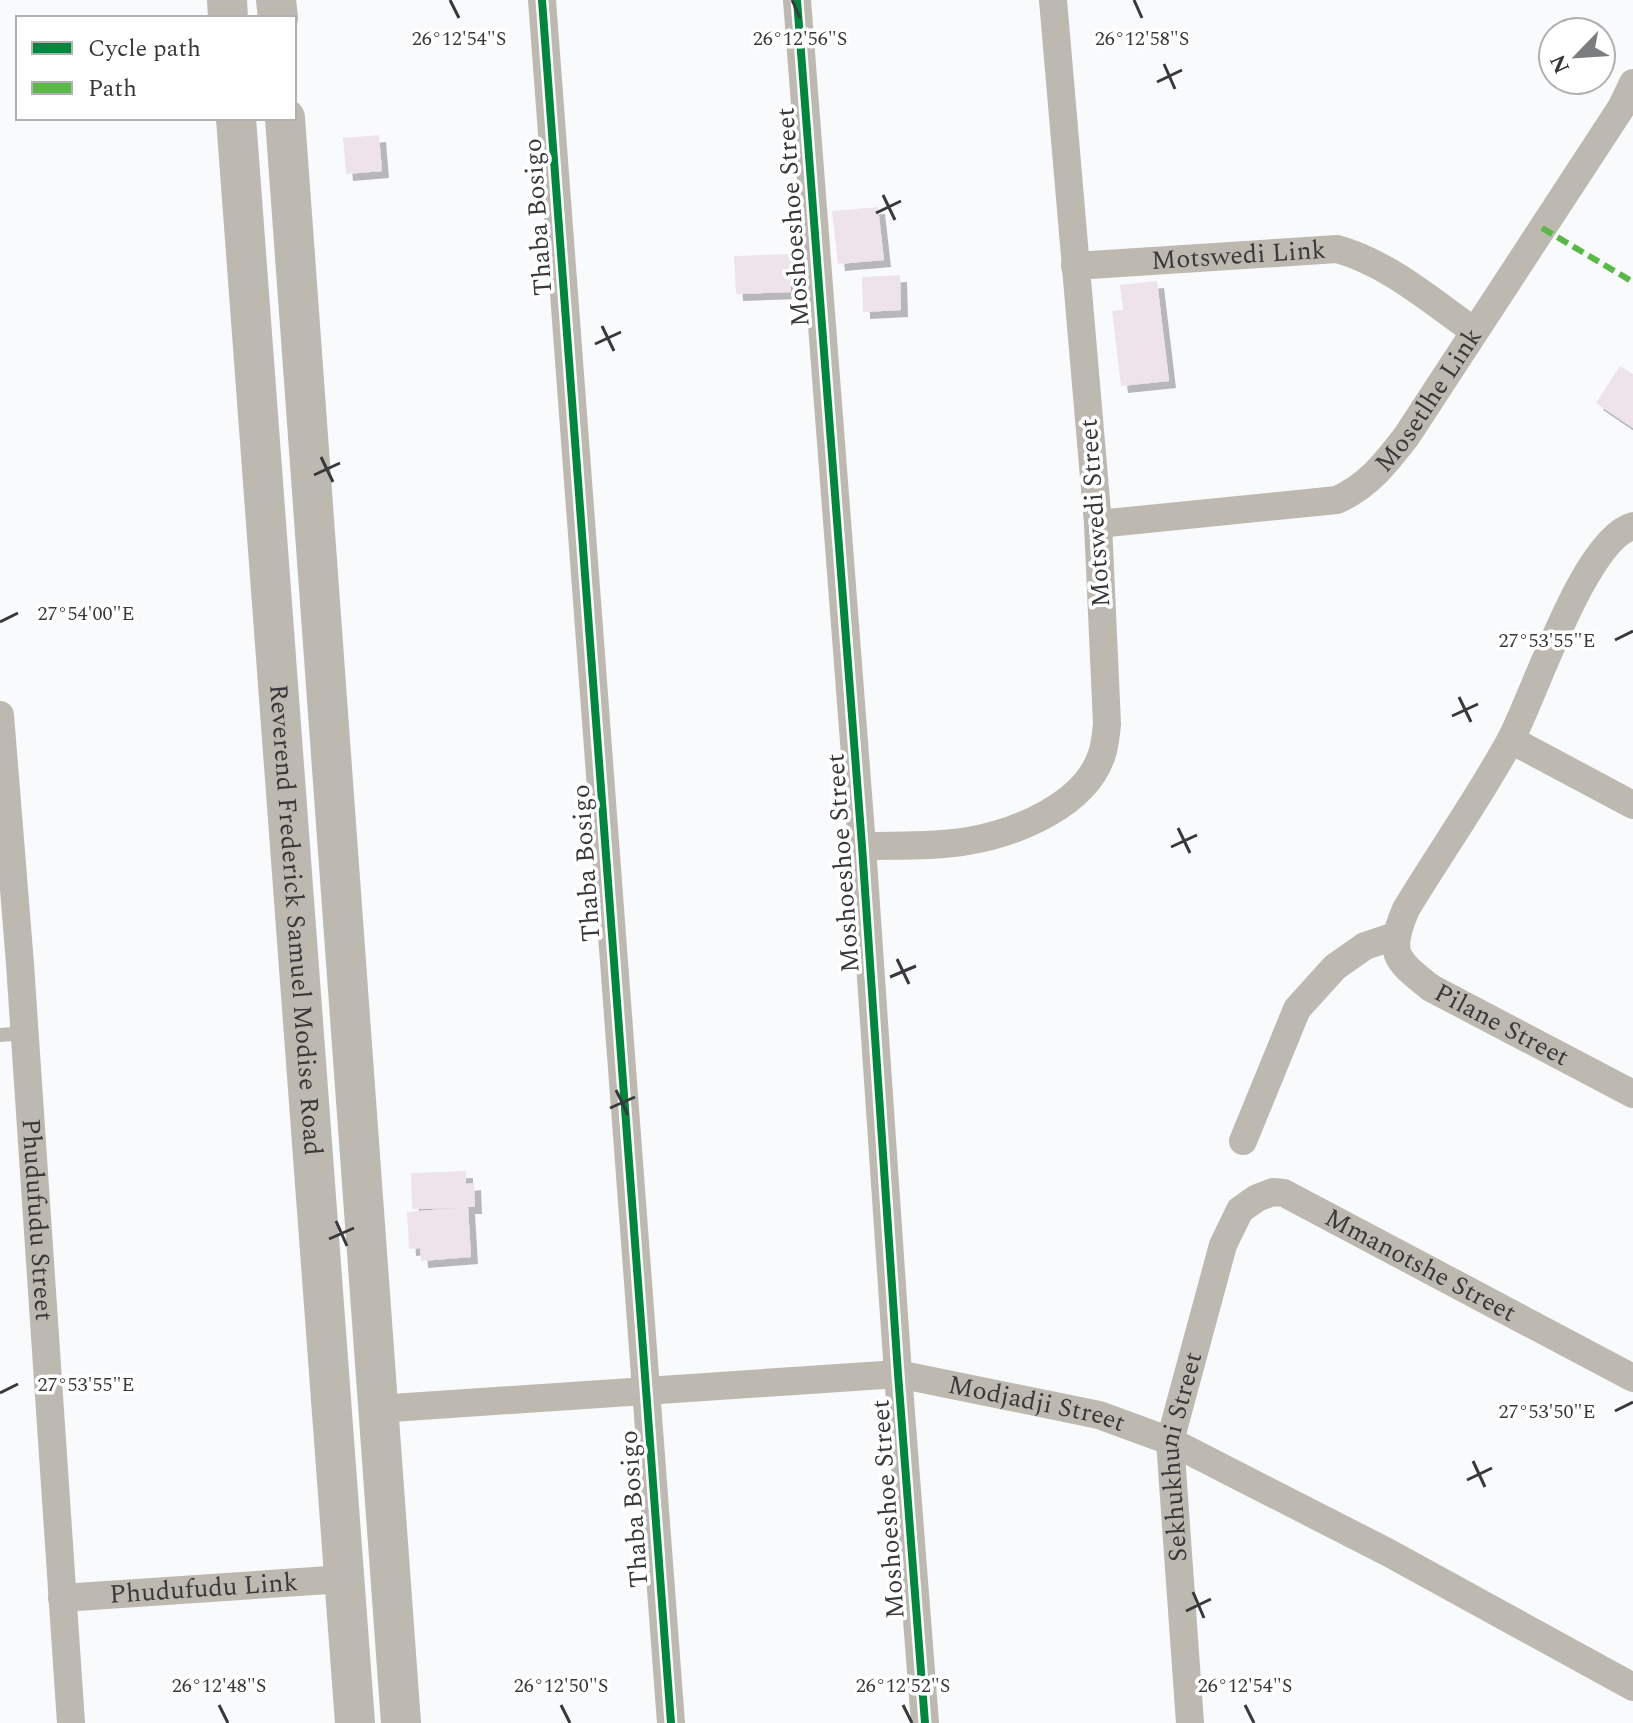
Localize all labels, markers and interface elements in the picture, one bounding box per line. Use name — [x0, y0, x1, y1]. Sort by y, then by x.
legend — [16, 16, 296, 120]
north arrow — [1537, 16, 1617, 96]
text: 26°12'54"S — [412, 24, 506, 54]
text: 26°12'56"S — [753, 24, 847, 54]
text: 26°12'58"S — [1095, 24, 1189, 54]
text: Cycle path — [88, 31, 201, 67]
text: N — [1541, 49, 1579, 79]
text: Path — [88, 71, 137, 107]
street label: Moshoeshoe Street — [765, 106, 821, 328]
street label: Thaba Bosigo — [513, 137, 563, 297]
street label: Motswedi Link — [1150, 230, 1327, 281]
street label: Mosetlhe Link — [1365, 319, 1492, 482]
street label: Motswedi Street — [1068, 417, 1122, 609]
text: 27°54'00"E — [37, 599, 135, 629]
text: 27°53'55"E — [1498, 626, 1596, 656]
street label: Reverend Frederick Samuel Modise Road — [258, 683, 333, 1157]
street label: Moshoeshoe Street — [815, 752, 871, 974]
street label: Thaba Bosigo — [561, 783, 611, 943]
street label: Pilane Street — [1427, 973, 1576, 1077]
street label: Phudufudu Street — [10, 1117, 64, 1322]
street label: Mmanotshe Street — [1317, 1198, 1523, 1333]
street label: Sekhukhuni Street — [1149, 1347, 1213, 1563]
street label: Modjadji Street — [945, 1365, 1131, 1443]
text: 27°53'55"E — [37, 1370, 135, 1400]
text: 27°53'50"E — [1498, 1397, 1596, 1427]
street label: Moshoeshoe Street — [860, 1398, 916, 1620]
street label: Thaba Bosigo — [609, 1429, 659, 1589]
street label: Phudufudu Link — [108, 1562, 299, 1615]
text: 26°12'48"S — [172, 1671, 266, 1701]
text: 26°12'50"S — [514, 1671, 608, 1701]
text: 26°12'52"S — [856, 1671, 950, 1701]
text: 26°12'54"S — [1198, 1671, 1292, 1701]

